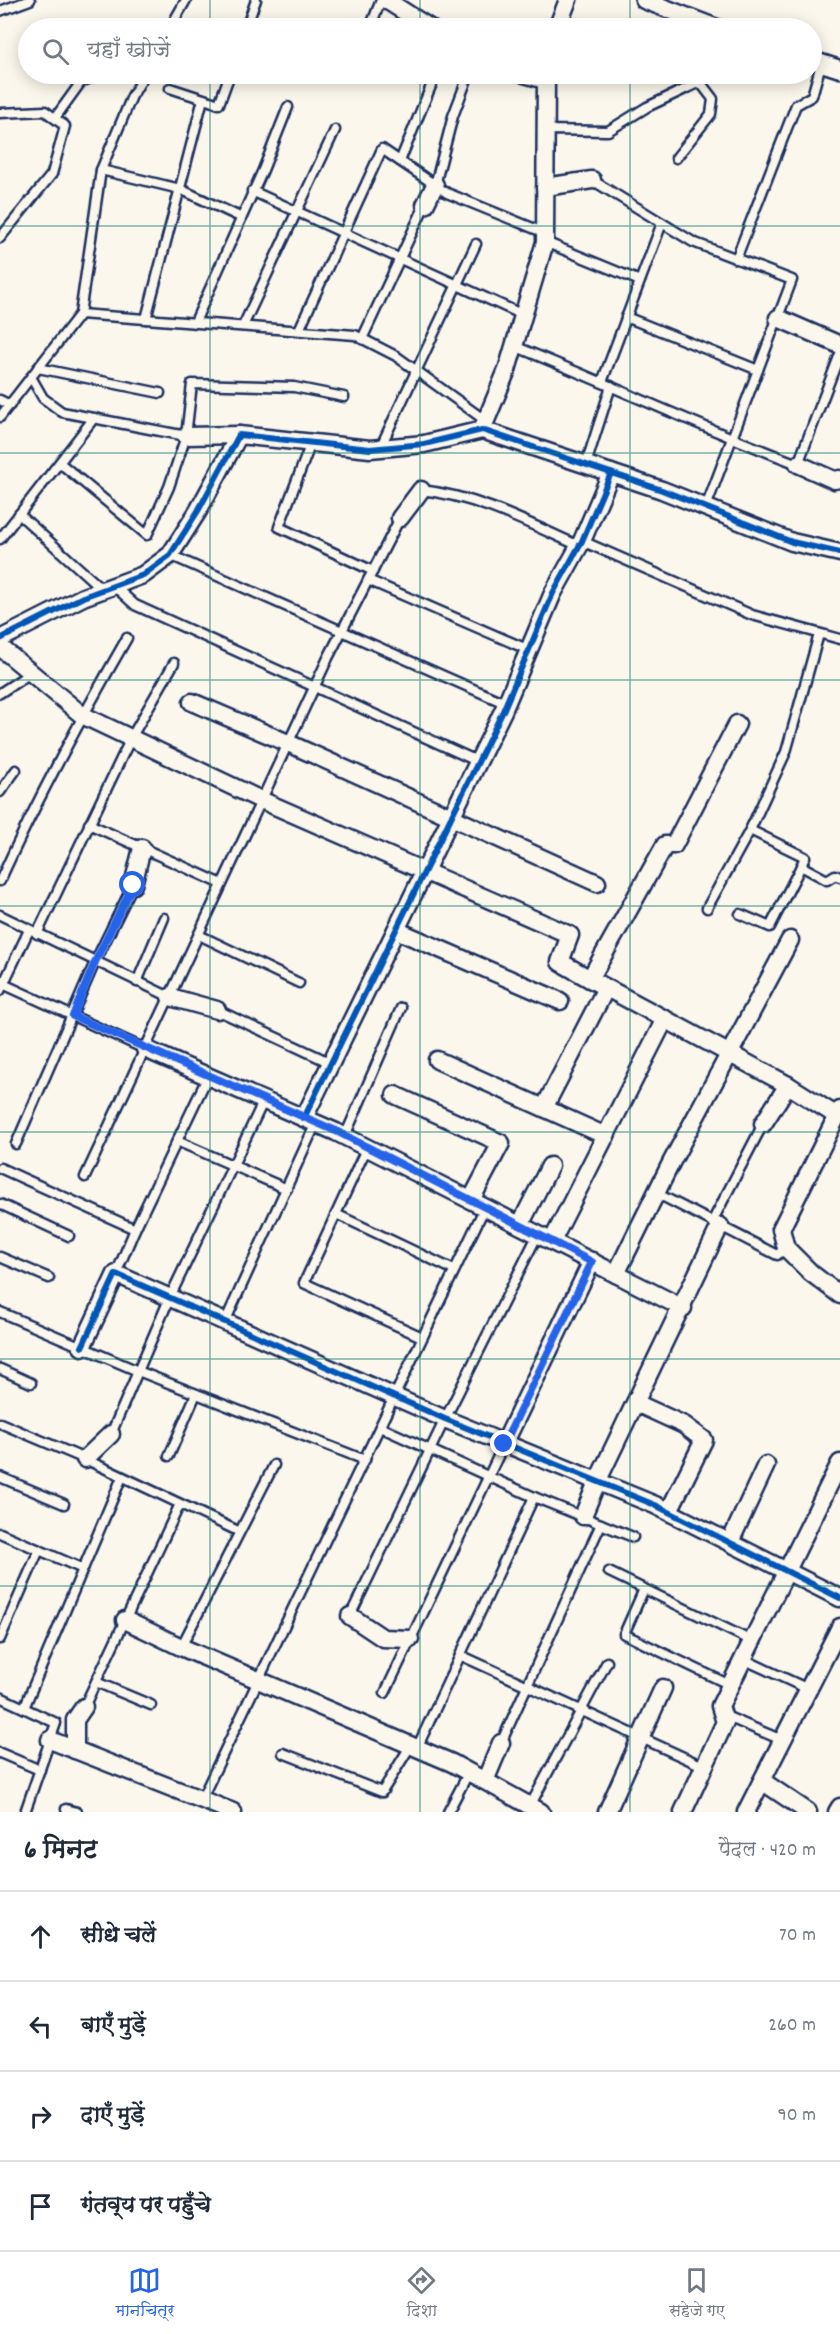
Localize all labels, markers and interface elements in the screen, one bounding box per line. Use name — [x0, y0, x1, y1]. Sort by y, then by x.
search box — [18, 18, 822, 84]
icon: search — [39, 35, 72, 68]
text: यहाँ खोजें — [87, 36, 170, 67]
route start — [119, 871, 145, 897]
route end — [490, 1430, 516, 1456]
text: 6 मिनट — [24, 1833, 97, 1870]
text: पैदल · 420 m — [719, 1837, 816, 1865]
icon: ahead — [24, 1920, 57, 1953]
text: सीधे चलें — [81, 1921, 156, 1952]
text: 70 m — [779, 1922, 816, 1950]
icon: left — [24, 2010, 57, 2043]
text: बाएँ मुड़ें — [81, 2011, 146, 2042]
text: 260 m — [768, 2012, 816, 2040]
icon: right — [24, 2100, 57, 2133]
text: दाएँ मुड़ें — [81, 2101, 145, 2132]
text: 90 m — [778, 2102, 816, 2130]
icon: arrive — [24, 2190, 57, 2223]
text: गंतव्य पर पहुँचे — [81, 2191, 211, 2222]
tab: मानचित्र — [115, 2264, 174, 2323]
tab: दिशा — [405, 2264, 438, 2323]
tab: सहेजे गए — [669, 2264, 725, 2323]

